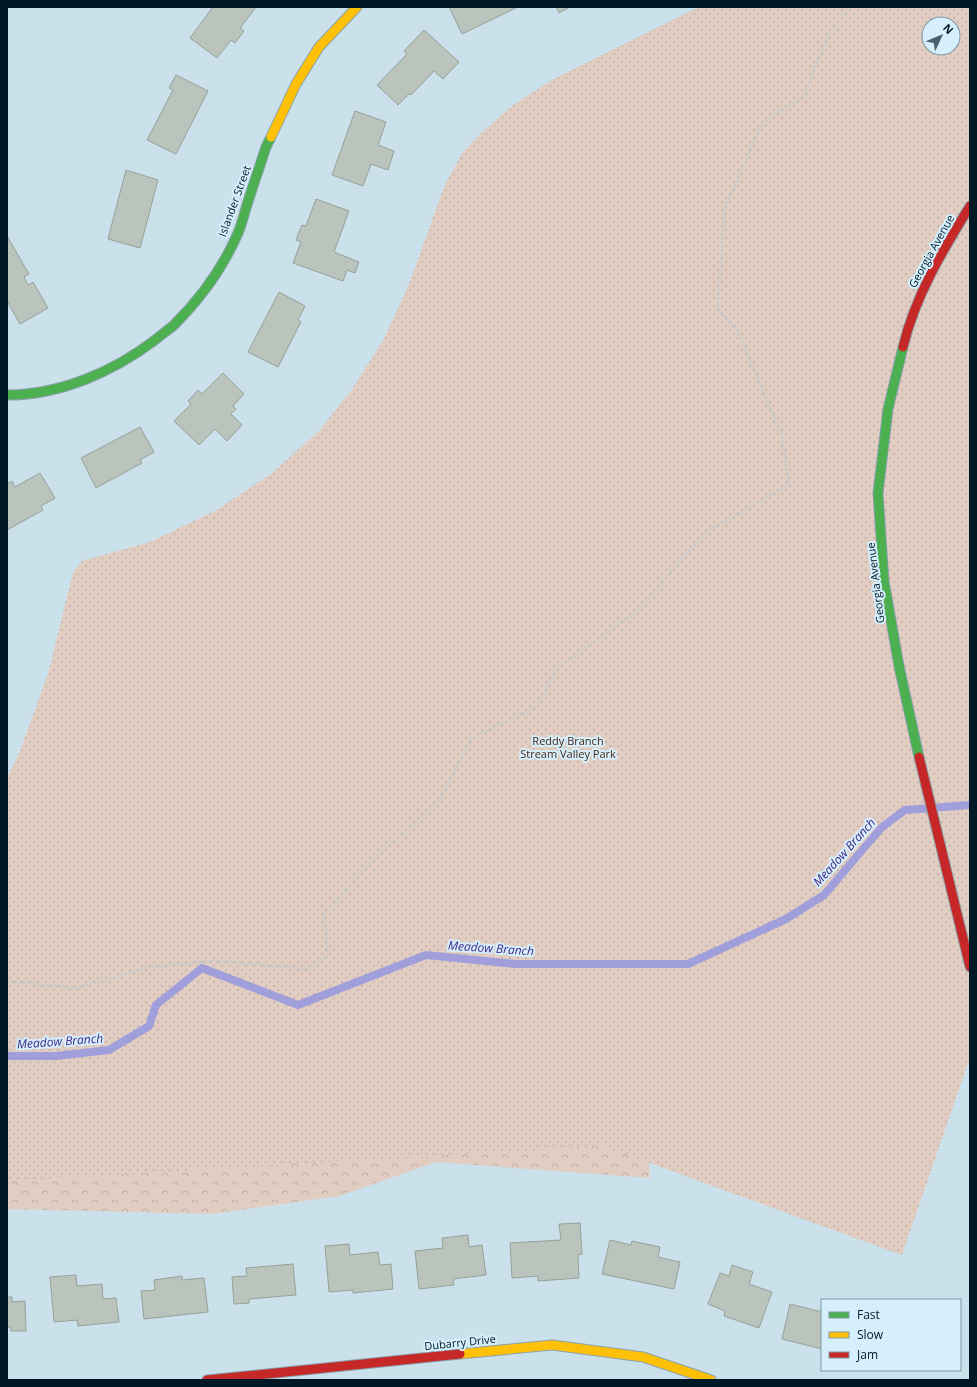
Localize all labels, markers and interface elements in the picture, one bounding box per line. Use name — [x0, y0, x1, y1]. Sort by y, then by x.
north arrow — [921, 16, 961, 56]
text: N — [940, 20, 957, 37]
street label: Islander Street — [214, 163, 254, 239]
street label: Georgia Avenue — [905, 212, 957, 290]
street label: Georgia Avenue — [863, 542, 887, 624]
park label: Reddy Branch Stream Valley Park — [520, 733, 616, 761]
water label: Meadow Branch — [809, 814, 879, 890]
water label: Meadow Branch — [447, 937, 535, 959]
water label: Meadow Branch — [16, 1030, 104, 1052]
legend — [821, 1299, 961, 1371]
text: Fast — [857, 1306, 880, 1323]
text: Slow — [857, 1326, 884, 1343]
street label: Dubarry Drive — [423, 1331, 497, 1353]
text: Jam — [856, 1346, 878, 1363]

